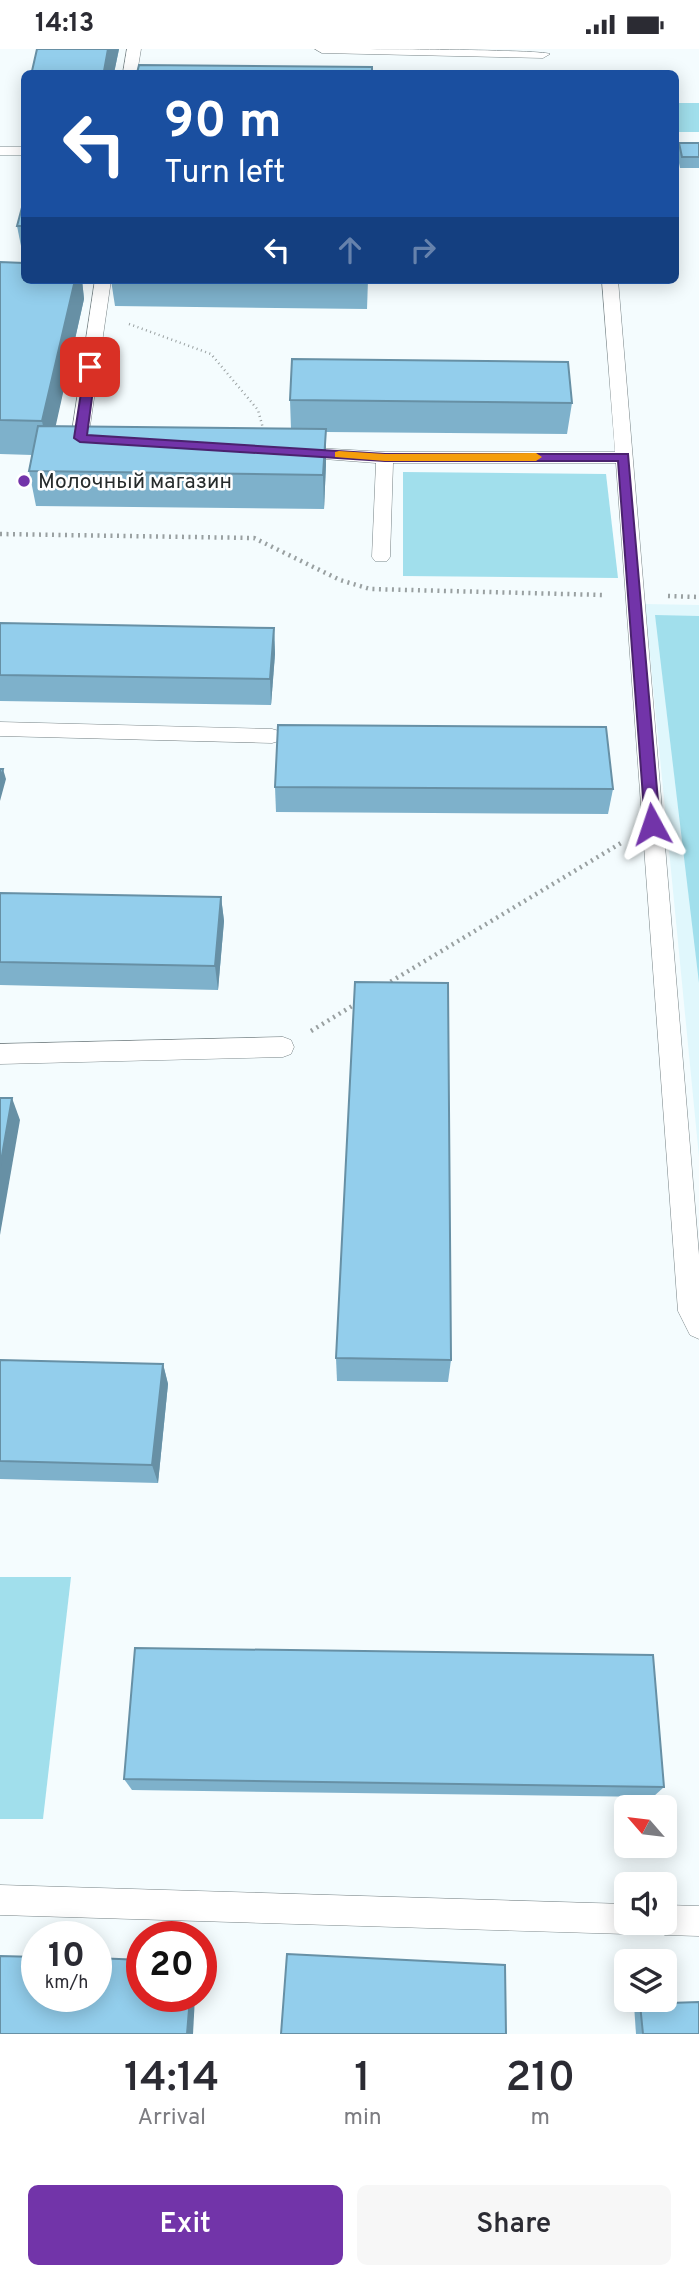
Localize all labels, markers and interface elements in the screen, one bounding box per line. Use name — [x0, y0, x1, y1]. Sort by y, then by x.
text: 14:13 — [35, 8, 94, 41]
text: 90 m — [164, 93, 282, 155]
icon: left — [49, 98, 140, 189]
text: Turn left — [164, 154, 285, 194]
icon: left — [258, 231, 296, 269]
icon: ahead — [331, 231, 369, 269]
icon: right — [404, 231, 442, 269]
pin — [60, 337, 120, 397]
icon: arrive — [71, 348, 109, 386]
place label: Молочный магазин — [38, 469, 232, 496]
marker: Молочный магазин — [16, 473, 32, 489]
position arrow — [615, 787, 689, 861]
north arrow — [614, 1795, 677, 1859]
map controls — [614, 1795, 677, 2012]
button: sound — [614, 1872, 677, 1935]
speed limit sign: 20 — [126, 1921, 217, 2012]
text: 10 — [48, 1935, 85, 1979]
button: layers — [614, 1949, 677, 2012]
text: km/h — [45, 1972, 88, 1995]
text: 14:14 — [124, 2053, 220, 2106]
text: 1 — [354, 2053, 371, 2106]
text: 210 — [506, 2053, 575, 2106]
text: Arrival — [137, 2104, 206, 2133]
text: min — [343, 2104, 382, 2133]
text: m — [531, 2104, 550, 2133]
button: Exit — [28, 2185, 343, 2265]
button: Share — [357, 2185, 671, 2265]

